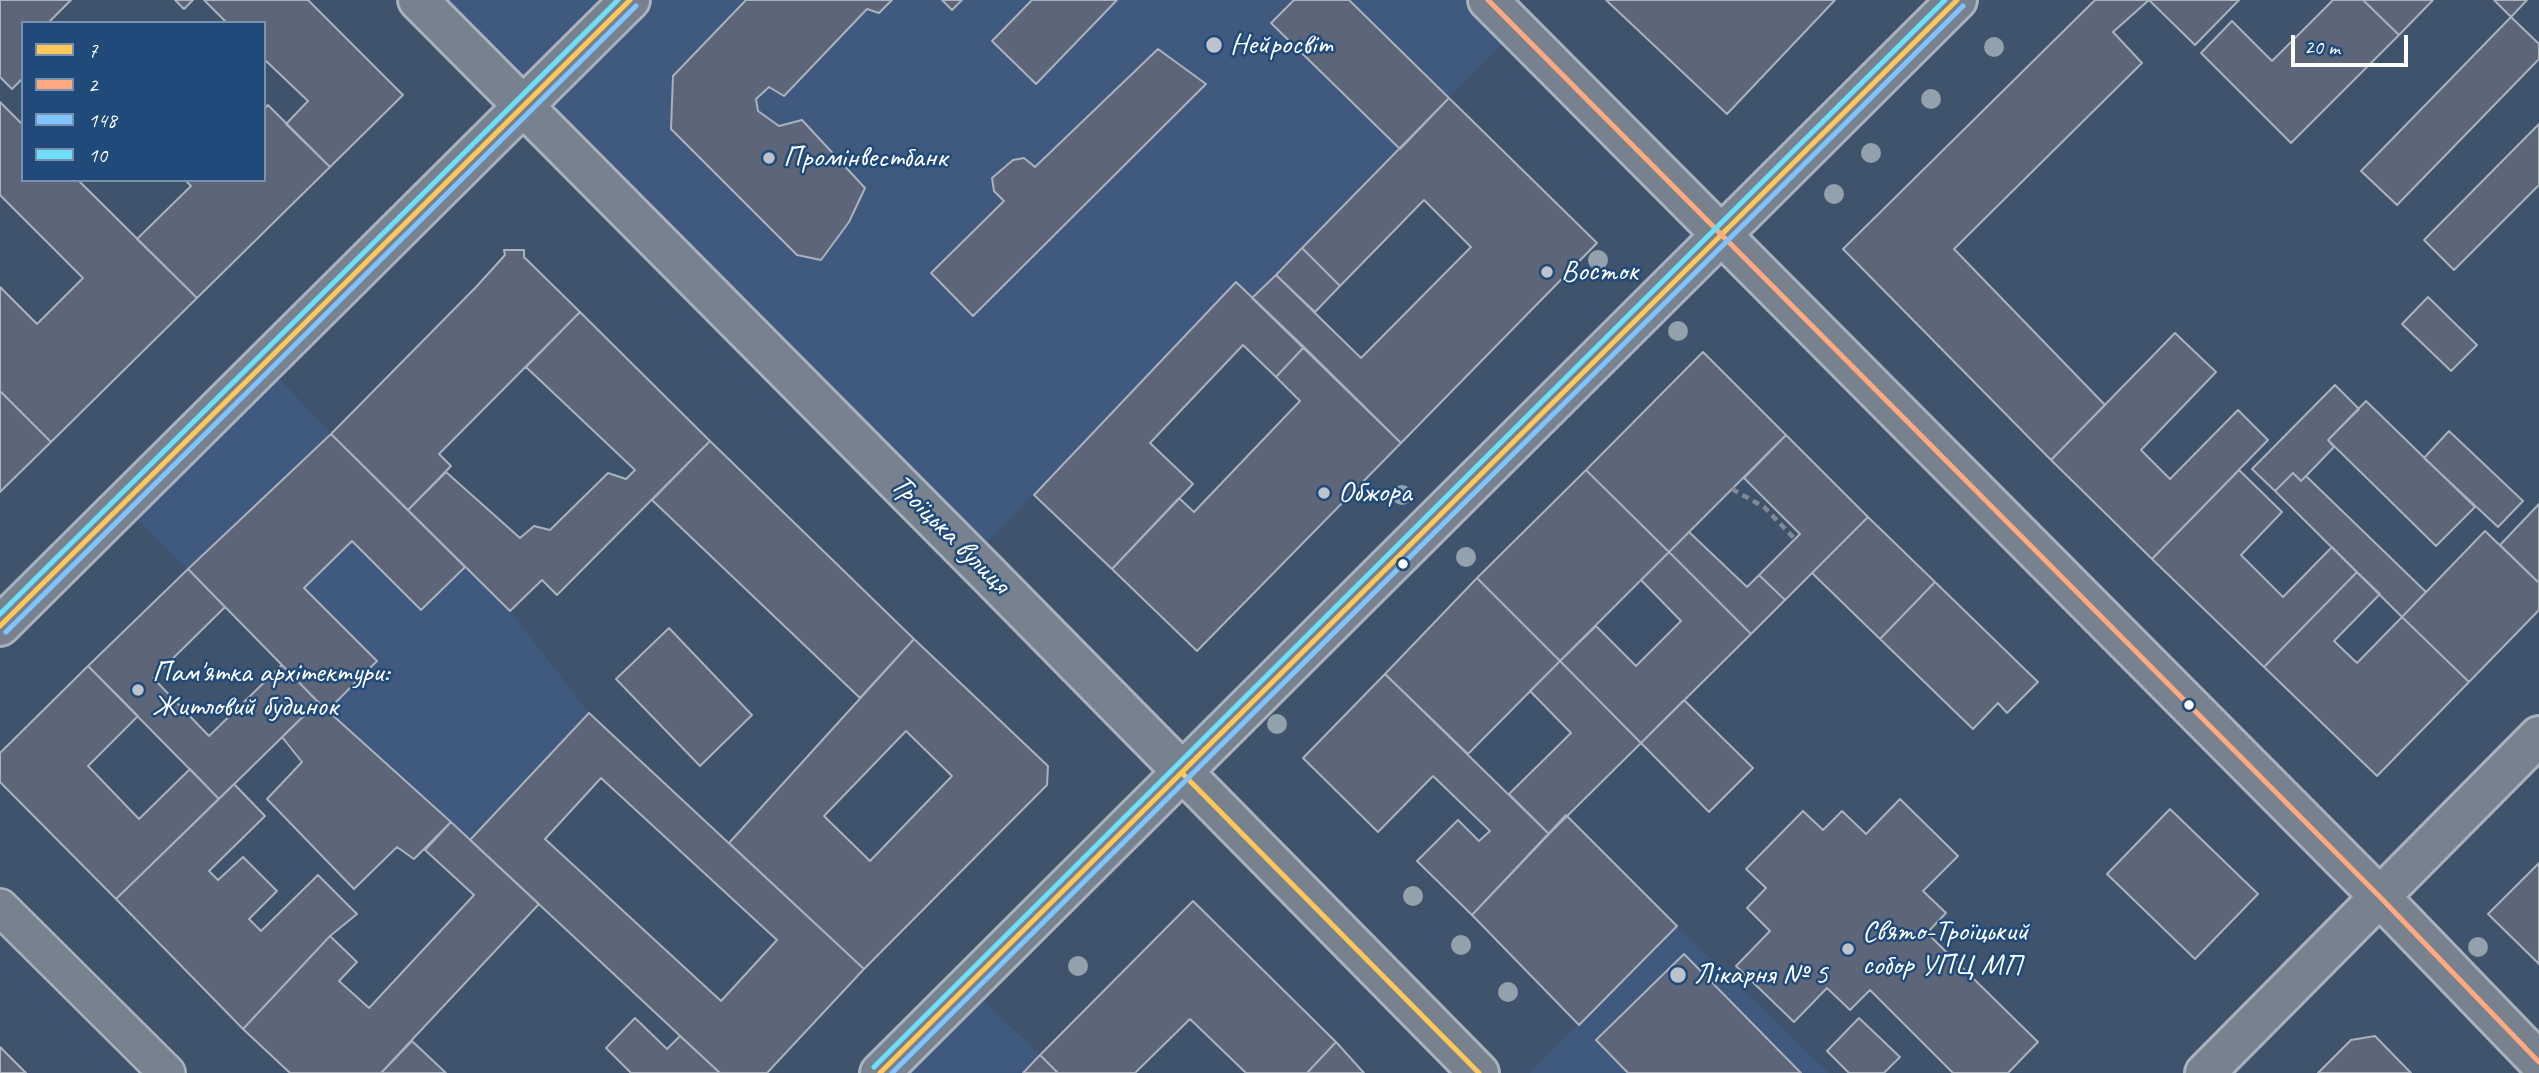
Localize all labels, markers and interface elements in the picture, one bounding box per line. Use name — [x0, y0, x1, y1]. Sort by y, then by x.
legend — [21, 21, 266, 182]
scale bar — [2294, 21, 2411, 65]
place label: Нейросвіт — [1230, 27, 1332, 63]
text: 20 m — [2304, 34, 2340, 60]
marker: Нейросвіт — [1204, 35, 1224, 55]
text: 7 — [88, 37, 97, 63]
text: 2 — [88, 72, 97, 98]
text: 148 — [88, 107, 116, 133]
place label: Промінвестбанк — [783, 140, 947, 176]
text: 10 — [88, 142, 107, 168]
marker: Промінвестбанк — [761, 150, 777, 166]
place label: Восток — [1561, 254, 1638, 290]
marker: Восток — [1539, 264, 1555, 280]
street label: Троїцька вулиця — [883, 468, 1017, 602]
place label: Обжора — [1338, 475, 1411, 511]
marker: Обжора — [1316, 485, 1332, 501]
unlabelled marker — [1396, 557, 1410, 571]
place label: Пам'ятка архітектури: Житловий будинок — [152, 655, 389, 726]
marker: Пам'ятка архітектури: Житловий будинок — [130, 682, 146, 698]
unlabelled marker — [2182, 698, 2196, 712]
place label: Свято-Троїцький собор УПЦ МП — [1862, 914, 2028, 984]
marker: Свято-Троїцький собор УПЦ МП — [1840, 941, 1856, 957]
place label: Лікарня № 5 — [1694, 957, 1828, 993]
marker: Лікарня № 5 — [1668, 965, 1688, 985]

